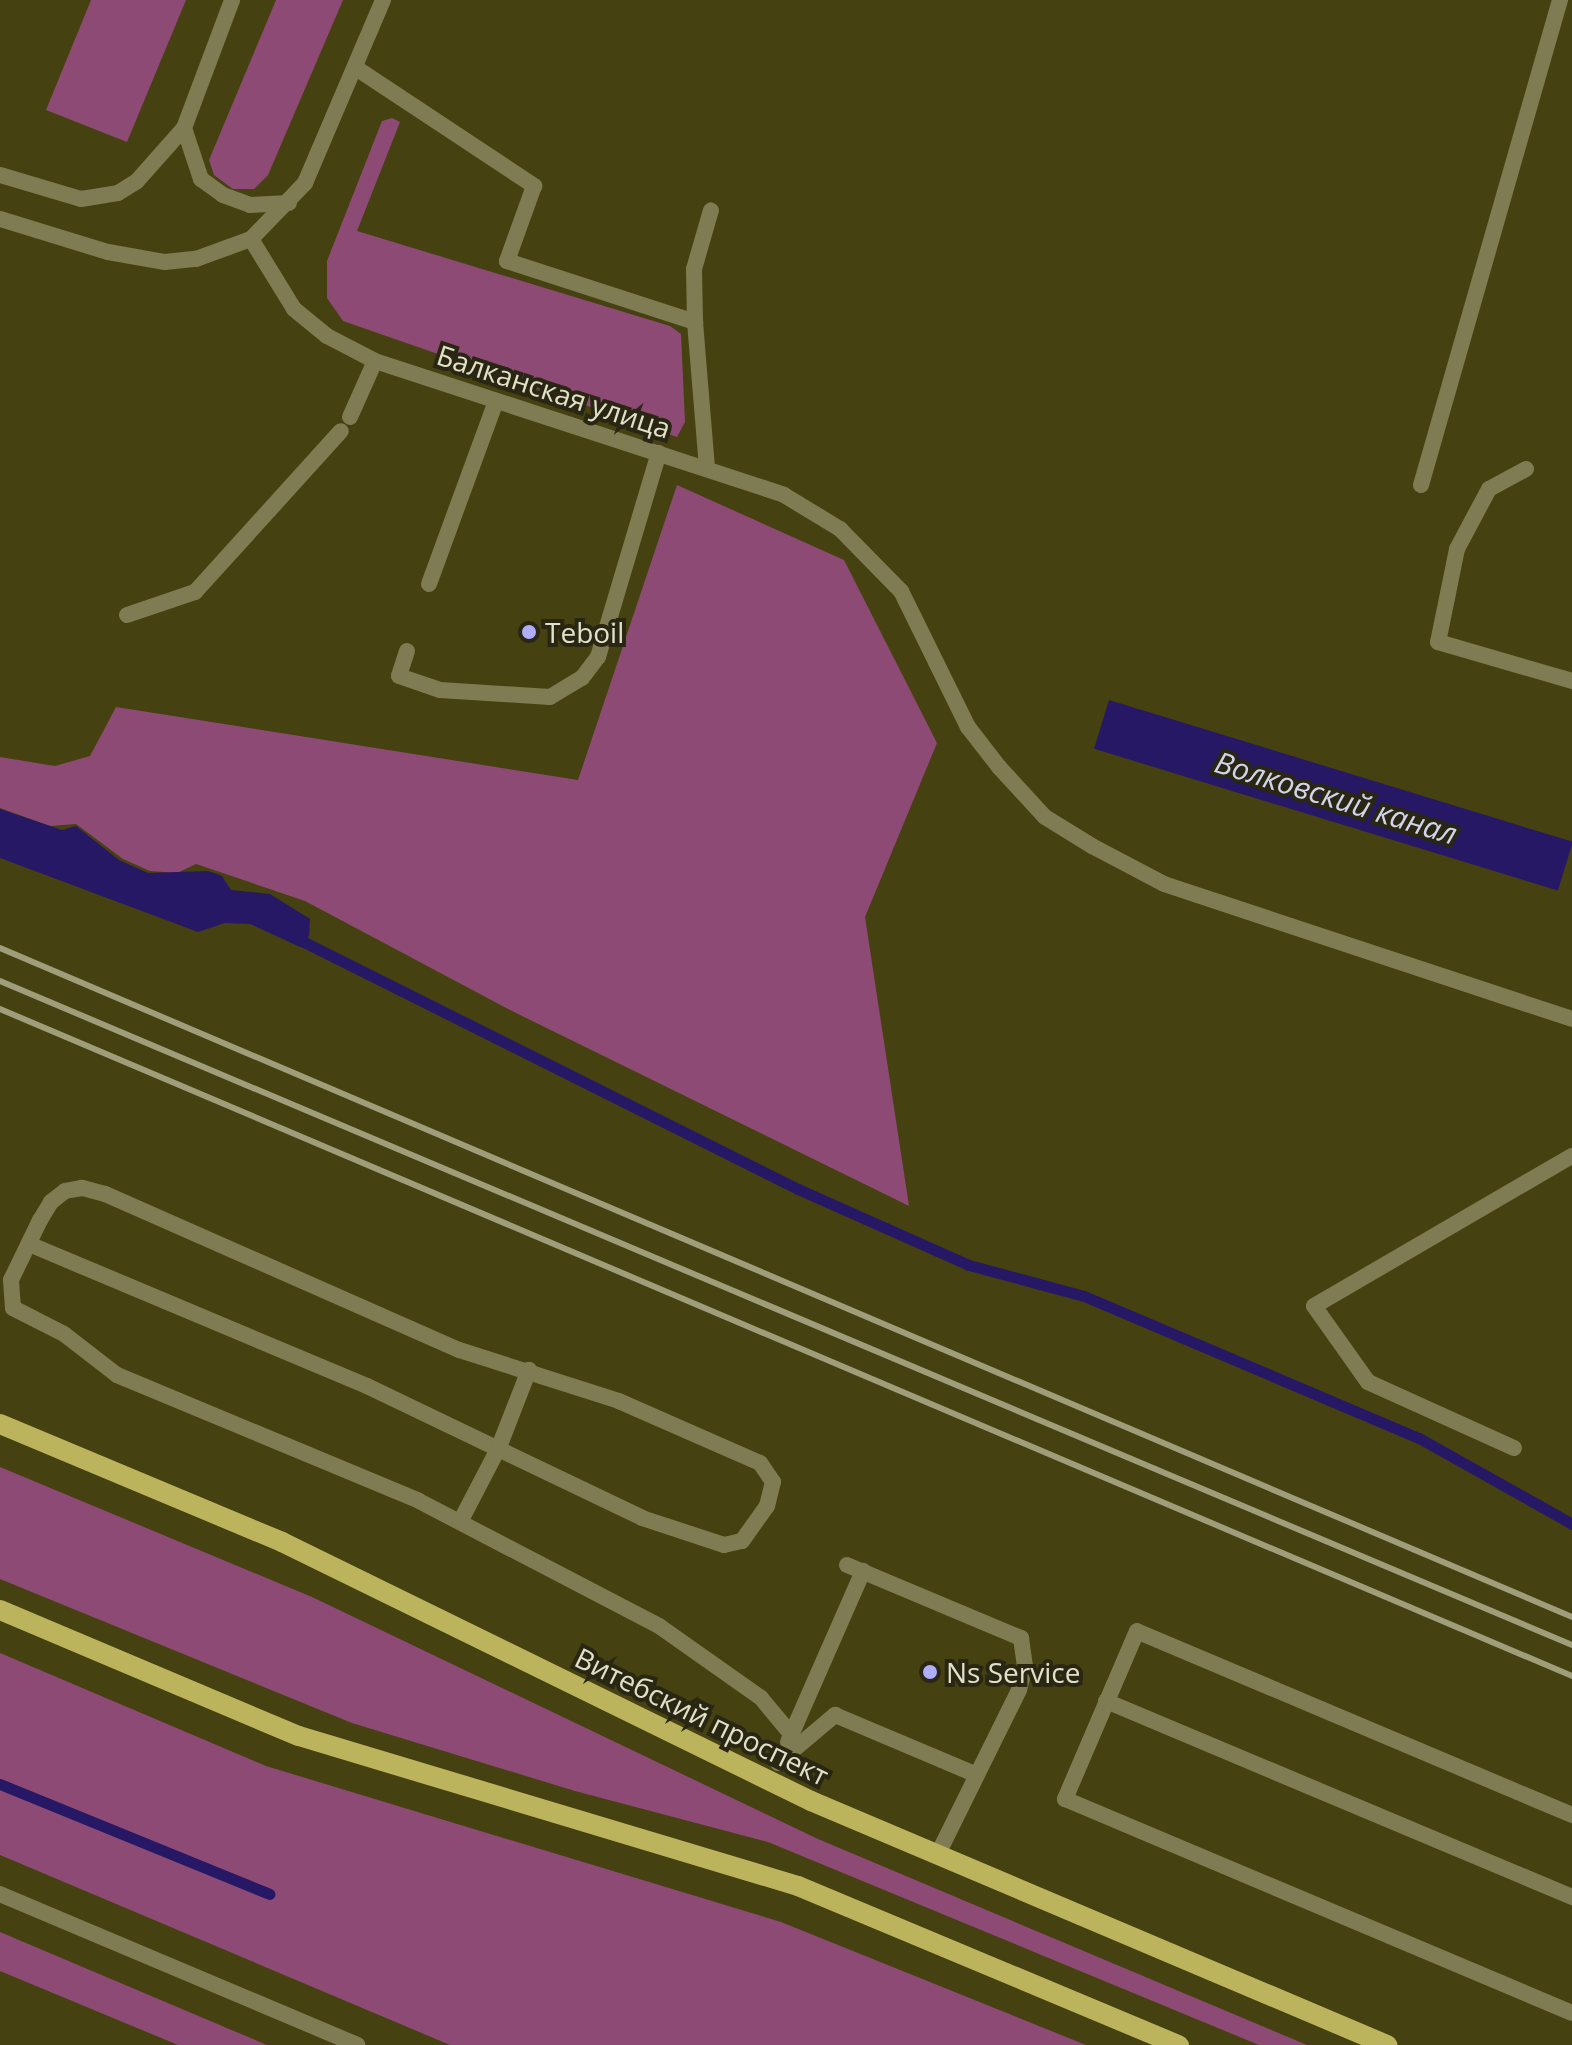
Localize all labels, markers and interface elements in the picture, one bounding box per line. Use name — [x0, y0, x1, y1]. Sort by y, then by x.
street label: Балканская улица — [433, 337, 675, 445]
place label: Teboil — [545, 615, 624, 649]
marker: Teboil — [520, 623, 538, 641]
water label: Волковский канал — [1211, 744, 1461, 852]
street label: Витебский проспект — [570, 1640, 834, 1792]
place label: Ns Service — [946, 1655, 1080, 1689]
marker: Ns Service — [921, 1663, 939, 1681]

